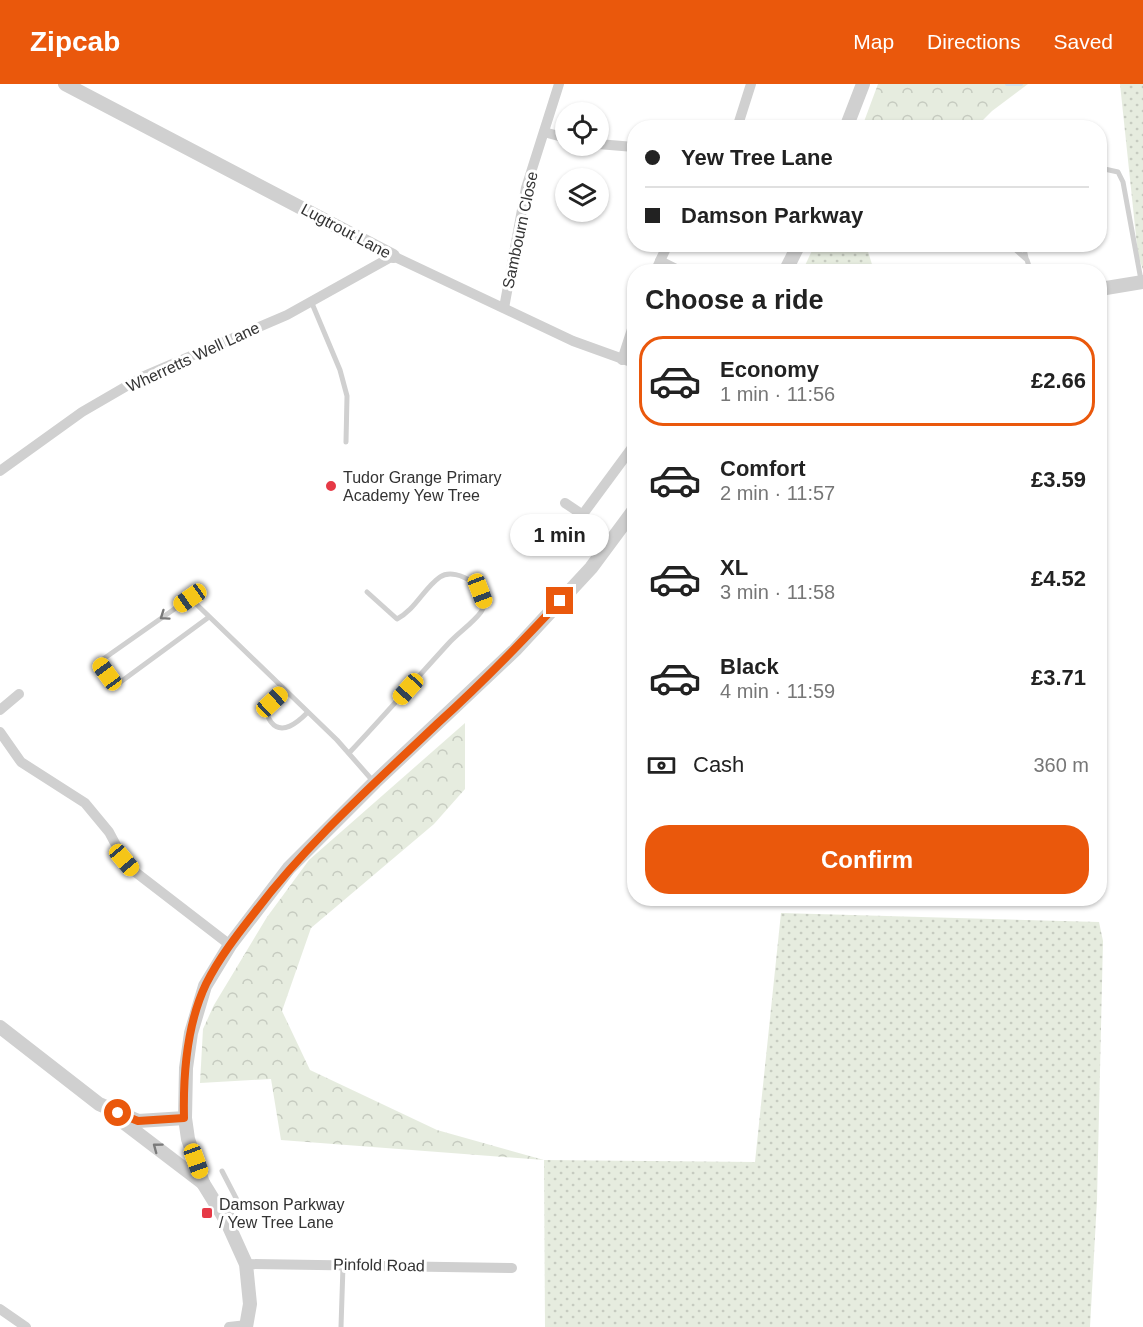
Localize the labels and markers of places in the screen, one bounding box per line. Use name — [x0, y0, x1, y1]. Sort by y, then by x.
place label: Tudor Grange Primary Academy Yew Tree — [343, 469, 502, 504]
marker: Tudor Grange Primary Academy Yew Tree — [324, 479, 338, 493]
place label: Damson Parkway / Yew Tree Lane — [219, 1196, 344, 1231]
marker: Damson Parkway / Yew Tree Lane — [200, 1206, 214, 1220]

